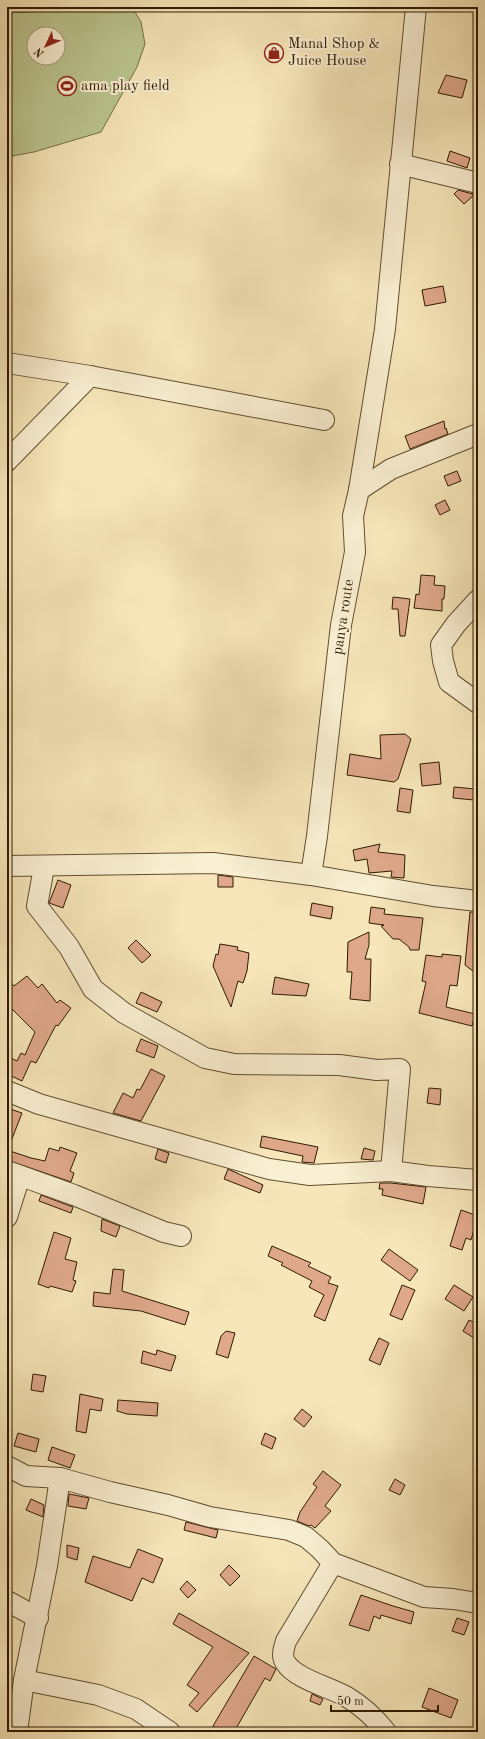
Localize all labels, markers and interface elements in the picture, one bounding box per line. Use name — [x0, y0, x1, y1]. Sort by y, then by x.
north arrow — [26, 26, 66, 66]
place label: Manal Shop & Juice House — [288, 37, 380, 69]
shop icon: Manal Shop & Juice House — [263, 42, 285, 64]
text: N — [33, 45, 47, 59]
sports icon: ama play field — [56, 75, 78, 97]
place label: ama play field — [81, 79, 170, 94]
street label: panya route — [331, 578, 357, 656]
scale bar — [331, 1687, 438, 1713]
text: 50 m — [337, 1695, 364, 1708]

